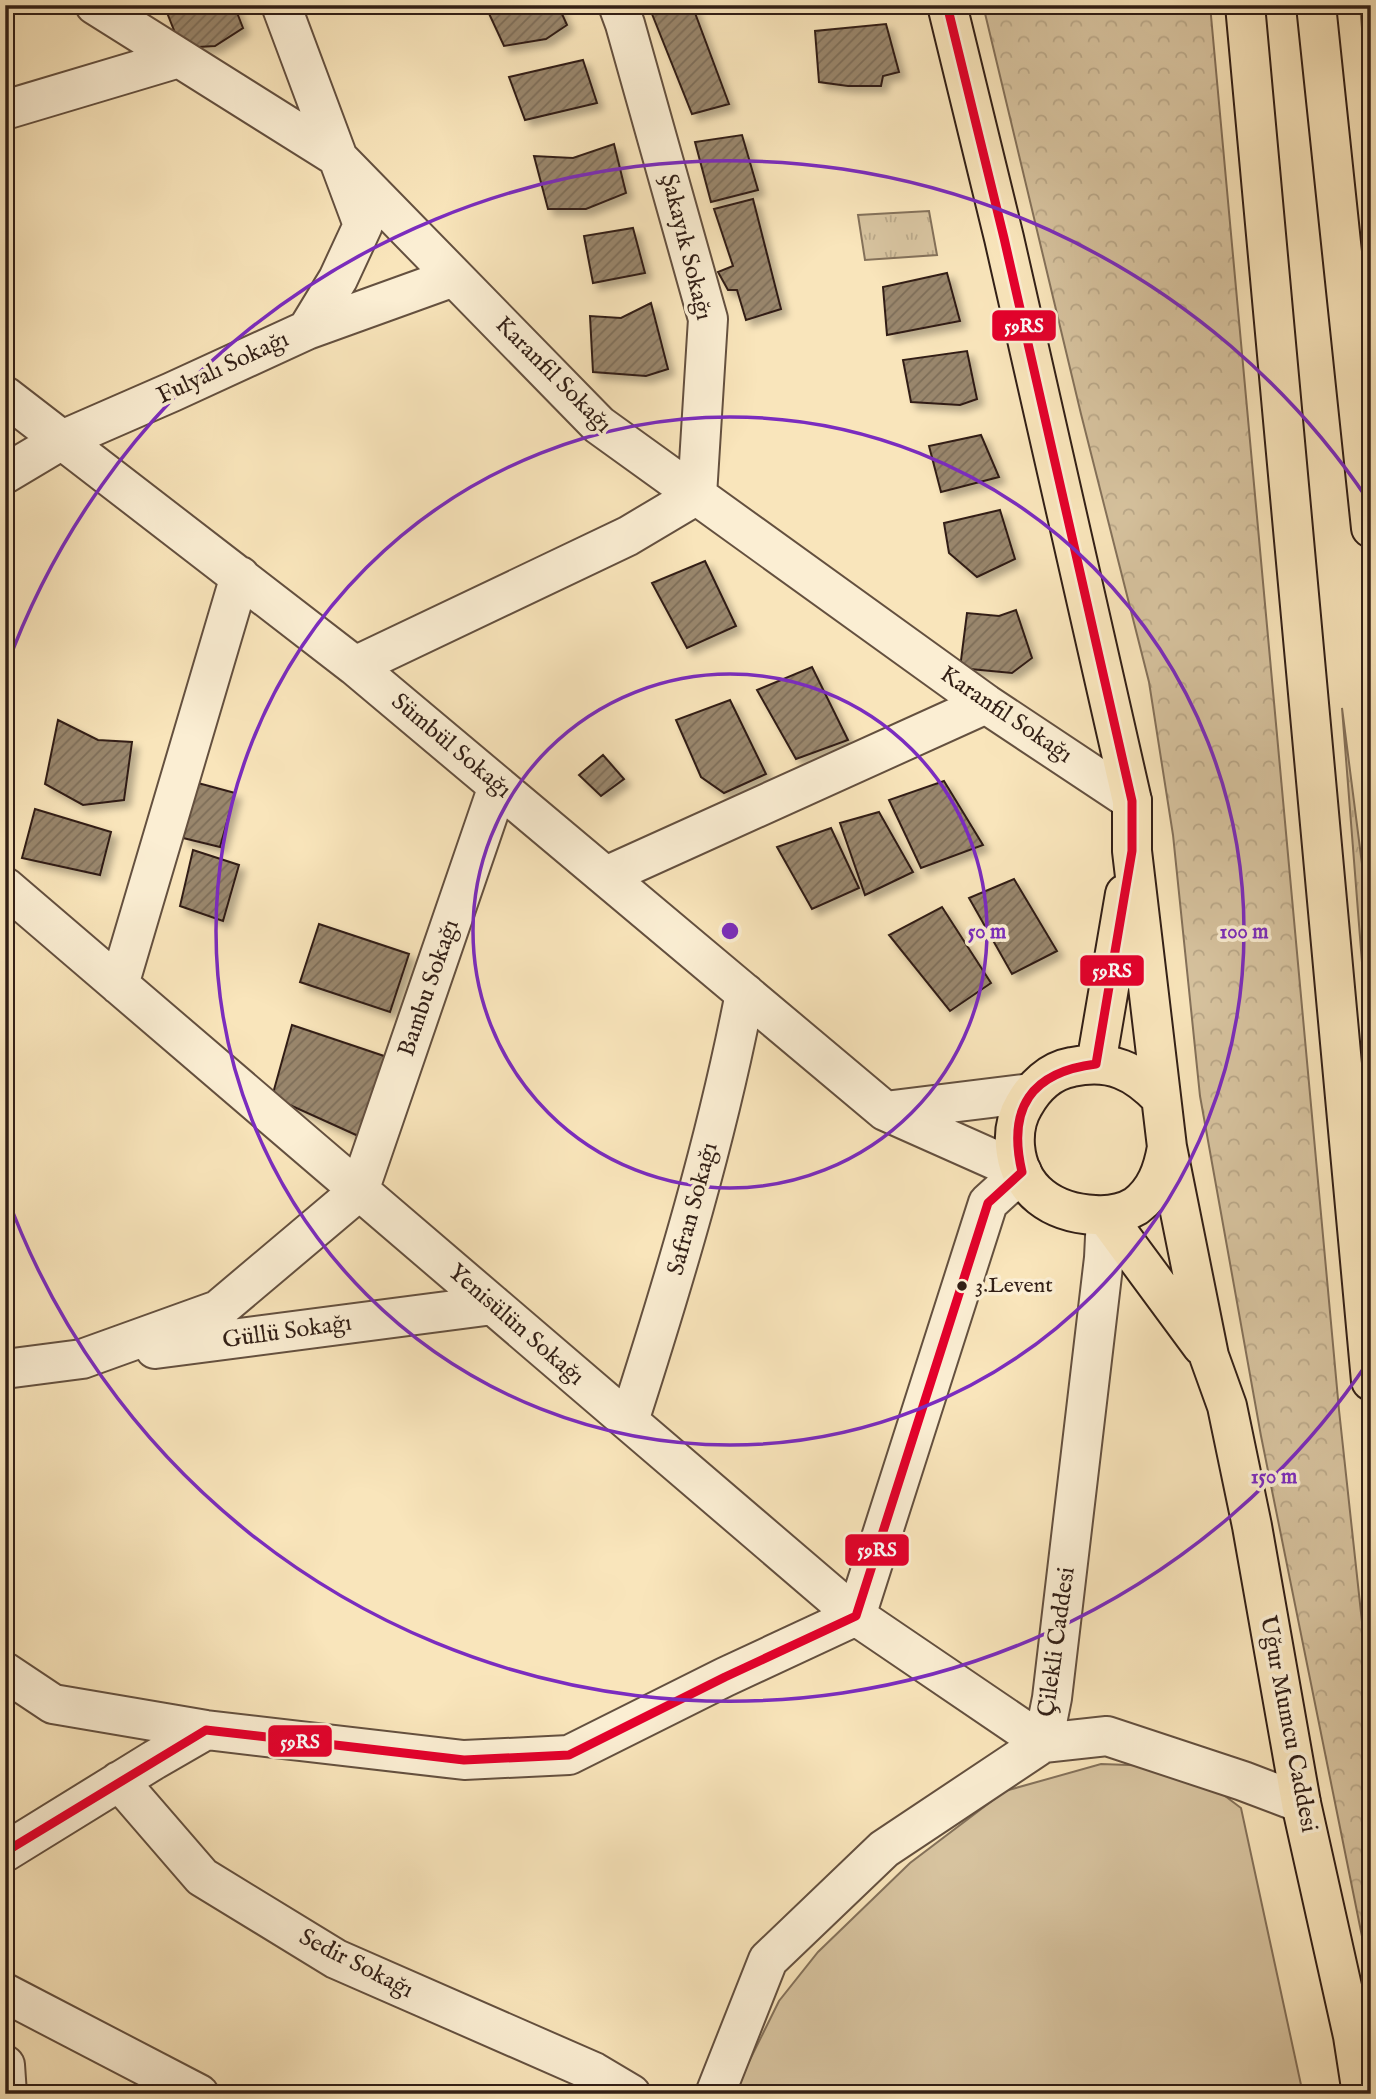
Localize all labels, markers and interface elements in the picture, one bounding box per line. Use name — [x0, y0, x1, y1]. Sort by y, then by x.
street label: Şakayık Sokağı — [653, 171, 719, 323]
line badge: 59RS — [991, 309, 1057, 342]
street label: Karanfil Sokağı — [488, 310, 618, 440]
text: 59RS — [1004, 315, 1044, 339]
street label: Fulyalı Sokağı — [152, 324, 294, 412]
street label: Karanfil Sokağı — [934, 659, 1078, 771]
street label: Sümbül Sokağı — [384, 687, 518, 805]
street label: Bambu Sokağı — [391, 915, 467, 1061]
centre of rings — [718, 919, 742, 943]
text: 50 m — [968, 919, 1007, 946]
text: 100 m — [1219, 919, 1269, 946]
line badge: 59RS — [1079, 954, 1145, 987]
text: 59RS — [1092, 960, 1132, 984]
street label: Safran Sokağı — [660, 1139, 726, 1279]
street label: Yenisülün Sokağı — [441, 1257, 591, 1393]
place label: 3.Levent — [975, 1272, 1053, 1300]
marker: 3.Levent — [955, 1279, 969, 1293]
street label: Güllü Sokağı — [220, 1308, 354, 1356]
text: 150 m — [1251, 1464, 1298, 1491]
line badge: 59RS — [844, 1533, 910, 1567]
text: 59RS — [857, 1539, 897, 1563]
street label: Çilekli Caddesi — [1031, 1565, 1083, 1719]
street label: Uğur Mumcu Caddesi — [1252, 1613, 1324, 1835]
line badge: 59RS — [267, 1724, 333, 1758]
text: 59RS — [280, 1731, 320, 1755]
street label: Sedir Sokağı — [294, 1922, 418, 2006]

